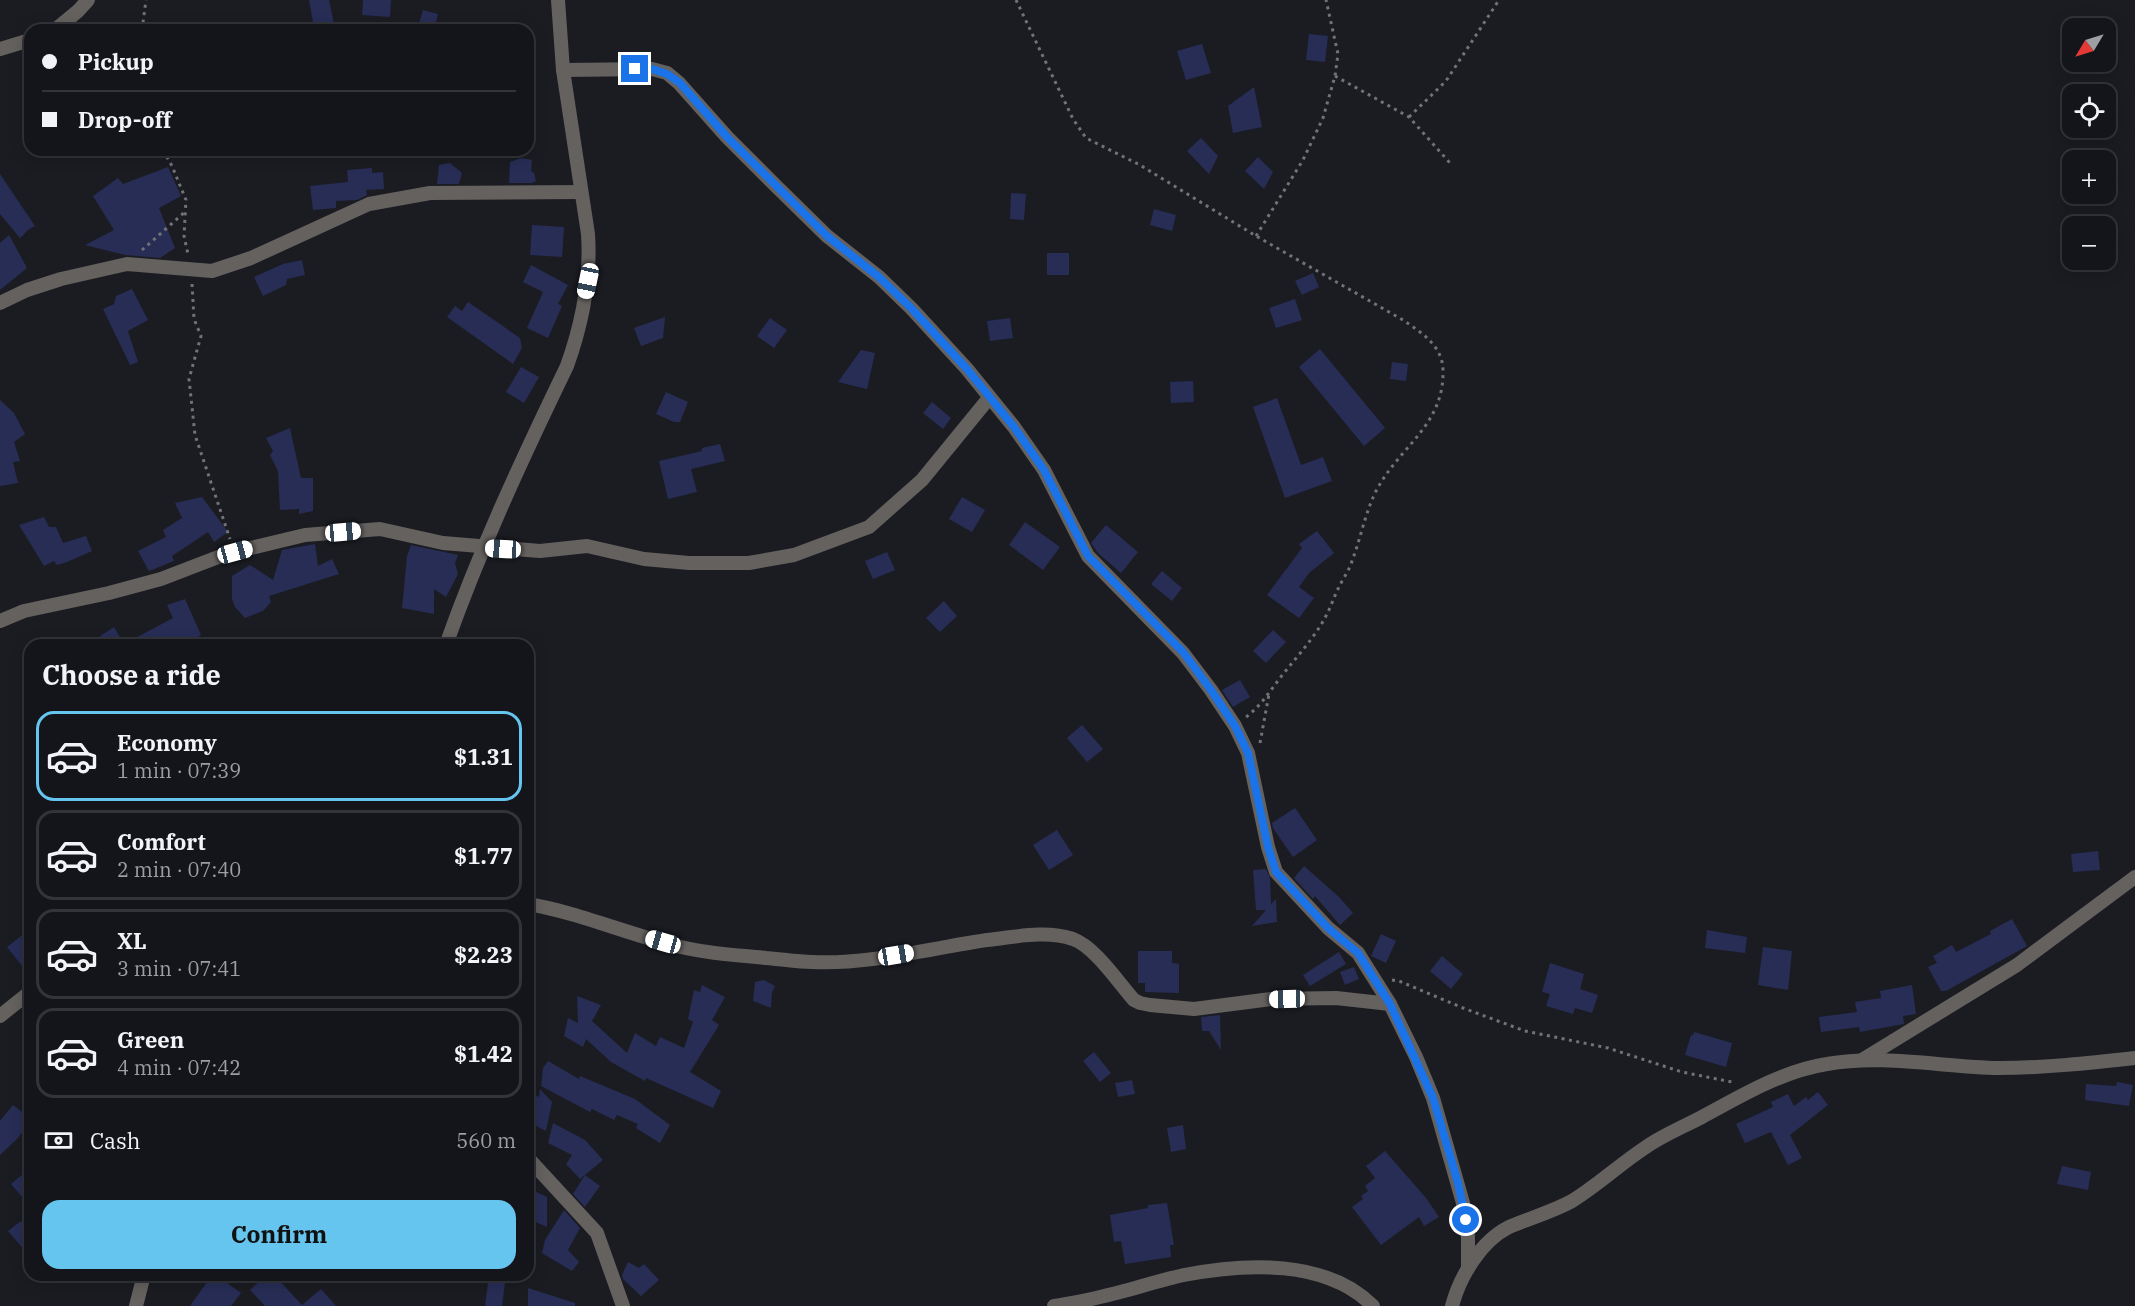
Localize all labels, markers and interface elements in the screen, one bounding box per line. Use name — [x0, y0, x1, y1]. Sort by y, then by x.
north arrow — [2062, 18, 2116, 72]
map controls — [2062, 18, 2116, 270]
text: Pickup — [78, 47, 154, 76]
route end — [621, 55, 648, 82]
button: locate — [2062, 84, 2116, 138]
text: Drop-off — [78, 105, 172, 134]
button: + — [2062, 150, 2116, 204]
button: − — [2062, 216, 2116, 270]
car — [575, 262, 601, 300]
car — [324, 521, 362, 543]
car — [215, 539, 255, 565]
car — [485, 539, 521, 559]
text: Choose a ride — [42, 657, 221, 692]
text: Economy — [117, 728, 217, 757]
icon: car — [45, 729, 99, 783]
text: $1.31 — [454, 742, 513, 771]
text: 1 min · 07:39 — [117, 757, 241, 784]
text: Comfort — [117, 827, 206, 856]
icon: car — [45, 828, 99, 882]
text: $1.77 — [454, 841, 513, 870]
text: 2 min · 07:40 — [117, 856, 241, 883]
text: XL — [117, 926, 147, 955]
icon: car — [45, 927, 99, 981]
car — [643, 928, 683, 956]
text: $2.23 — [454, 940, 513, 969]
car — [877, 943, 915, 967]
text: 3 min · 07:41 — [117, 955, 241, 982]
car — [1269, 990, 1305, 1008]
text: Green — [117, 1025, 184, 1054]
icon: car — [45, 1026, 99, 1080]
text: $1.42 — [454, 1039, 513, 1068]
text: 4 min · 07:42 — [117, 1054, 241, 1081]
icon: cash — [42, 1124, 75, 1157]
text: Cash — [90, 1126, 141, 1155]
text: 560 m — [456, 1127, 516, 1154]
button: Confirm — [42, 1200, 516, 1269]
route start — [1452, 1206, 1479, 1233]

